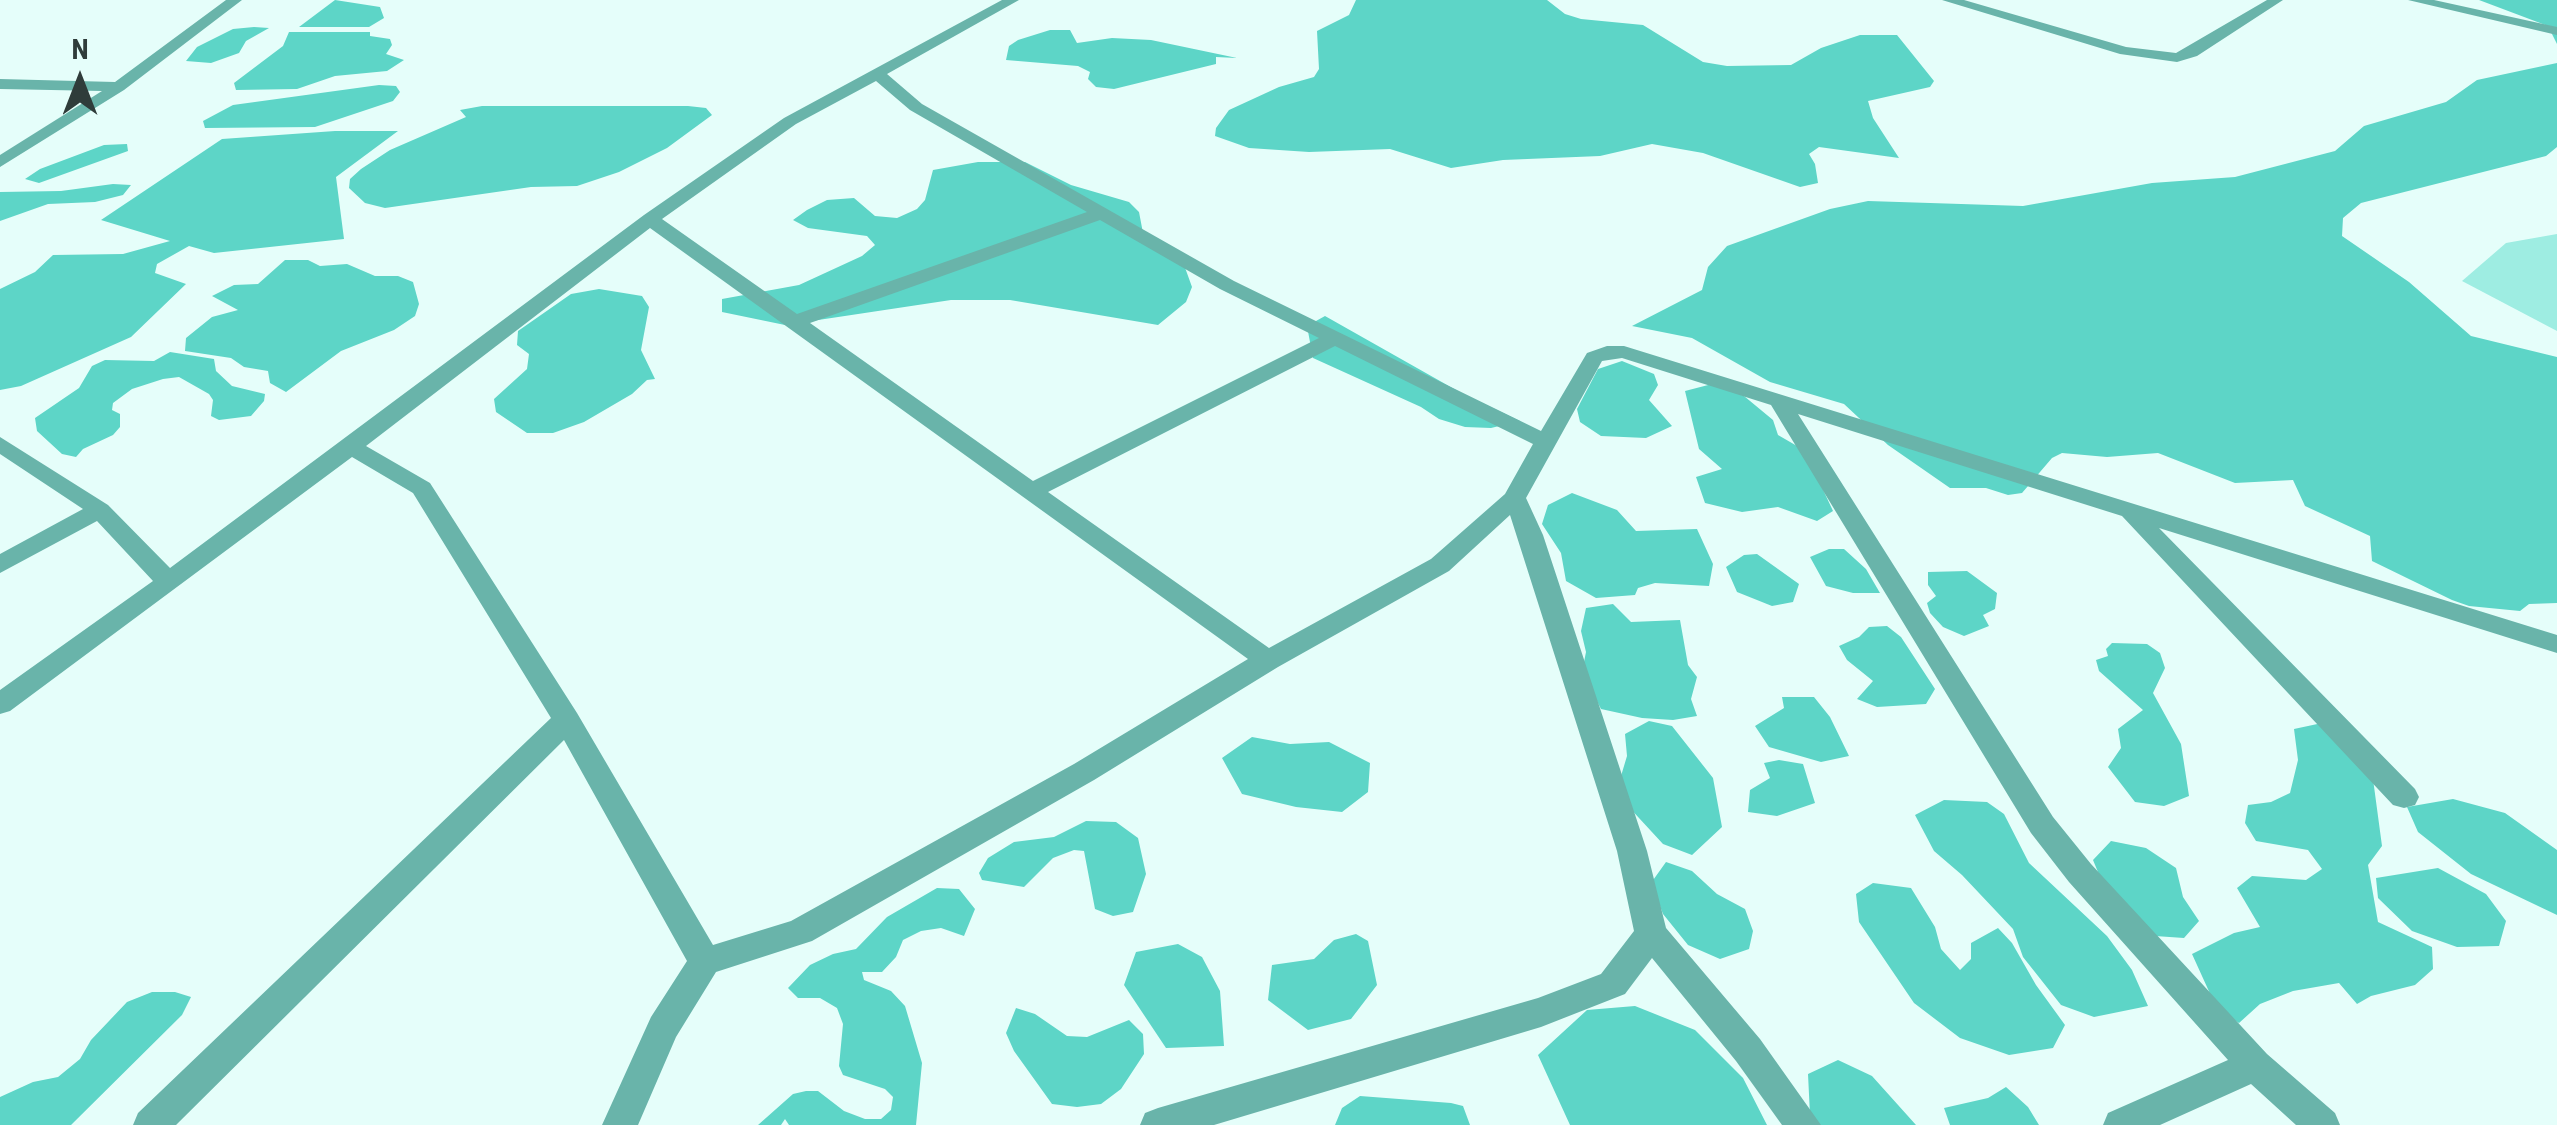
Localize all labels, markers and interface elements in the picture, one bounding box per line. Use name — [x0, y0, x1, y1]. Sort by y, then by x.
north arrow — [30, 30, 130, 130]
text: N — [71, 33, 89, 66]

